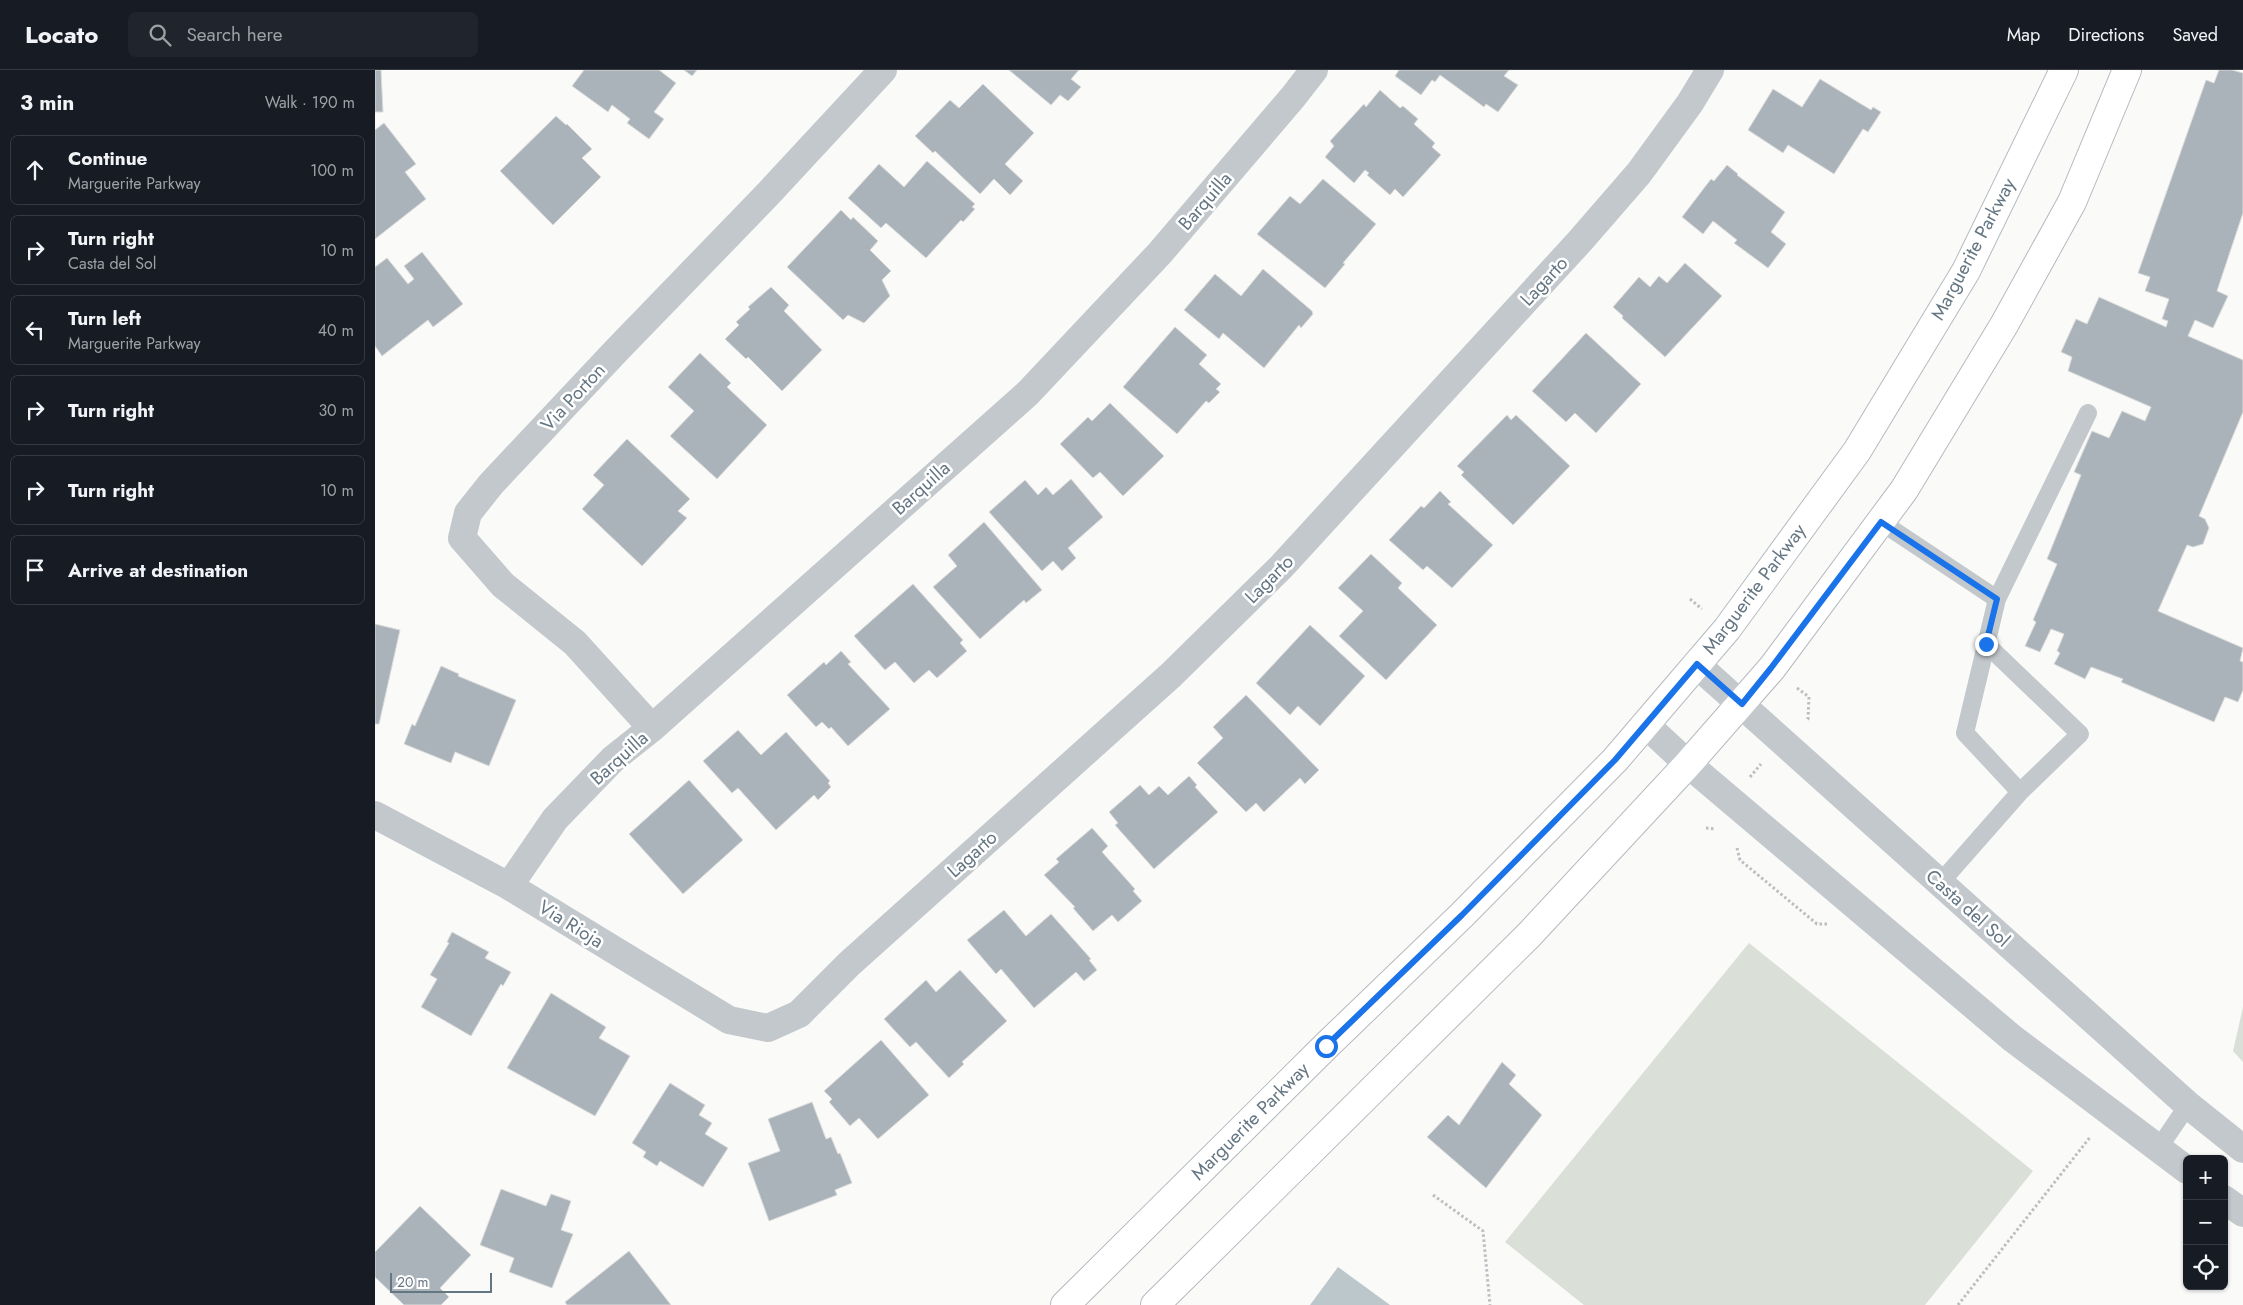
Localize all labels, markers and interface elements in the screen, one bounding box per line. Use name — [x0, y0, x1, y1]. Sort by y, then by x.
search box — [128, 12, 478, 57]
text: Locato — [25, 17, 98, 52]
icon: search — [146, 21, 174, 49]
text: Search here — [186, 21, 283, 48]
text: Map — [2007, 22, 2040, 48]
text: Directions — [2068, 22, 2144, 48]
text: Saved — [2172, 22, 2218, 48]
text: 3 min — [20, 88, 74, 118]
text: Walk · 190 m — [265, 91, 355, 114]
text: Continue — [68, 145, 147, 172]
icon: ahead — [21, 156, 49, 184]
text: 100 m — [310, 159, 354, 182]
street label: Barquilla — [1172, 166, 1238, 236]
text: Marguerite Parkway — [68, 172, 200, 195]
street label: Marguerite Parkway — [1924, 173, 2022, 325]
text: Turn right — [68, 225, 154, 252]
icon: right — [21, 236, 49, 264]
text: 10 m — [320, 239, 354, 262]
street label: Lagarto — [1514, 250, 1574, 312]
text: Casta del Sol — [68, 252, 156, 275]
text: Turn left — [68, 305, 141, 332]
icon: left — [21, 316, 49, 344]
text: 40 m — [318, 319, 354, 342]
text: Marguerite Parkway — [68, 332, 200, 355]
street label: Via Porton — [534, 357, 612, 437]
icon: right — [21, 396, 49, 424]
text: Turn right — [68, 397, 154, 424]
text: 30 m — [318, 399, 354, 422]
street label: Barquilla — [886, 455, 956, 521]
icon: right — [21, 476, 49, 504]
text: Turn right — [68, 477, 154, 504]
text: 10 m — [320, 479, 354, 502]
street label: Marguerite Parkway — [1696, 518, 1813, 660]
street label: Lagarto — [1239, 549, 1299, 609]
icon: arrive — [21, 556, 49, 584]
text: Arrive at destination — [68, 557, 248, 584]
route end — [1975, 633, 1998, 656]
street label: Barquilla — [584, 725, 654, 791]
street label: Lagarto — [941, 824, 1003, 884]
street label: Casta del Sol — [1920, 863, 2016, 953]
street label: Via Rioja — [533, 893, 609, 955]
route start — [1315, 1035, 1338, 1058]
street label: Marguerite Parkway — [1185, 1055, 1316, 1186]
map controls — [2183, 1155, 2228, 1290]
button: + — [2183, 1155, 2228, 1200]
button: − — [2183, 1200, 2228, 1245]
button: locate — [2183, 1245, 2228, 1290]
scale bar — [390, 1270, 493, 1293]
text: 20 m — [397, 1272, 429, 1292]

